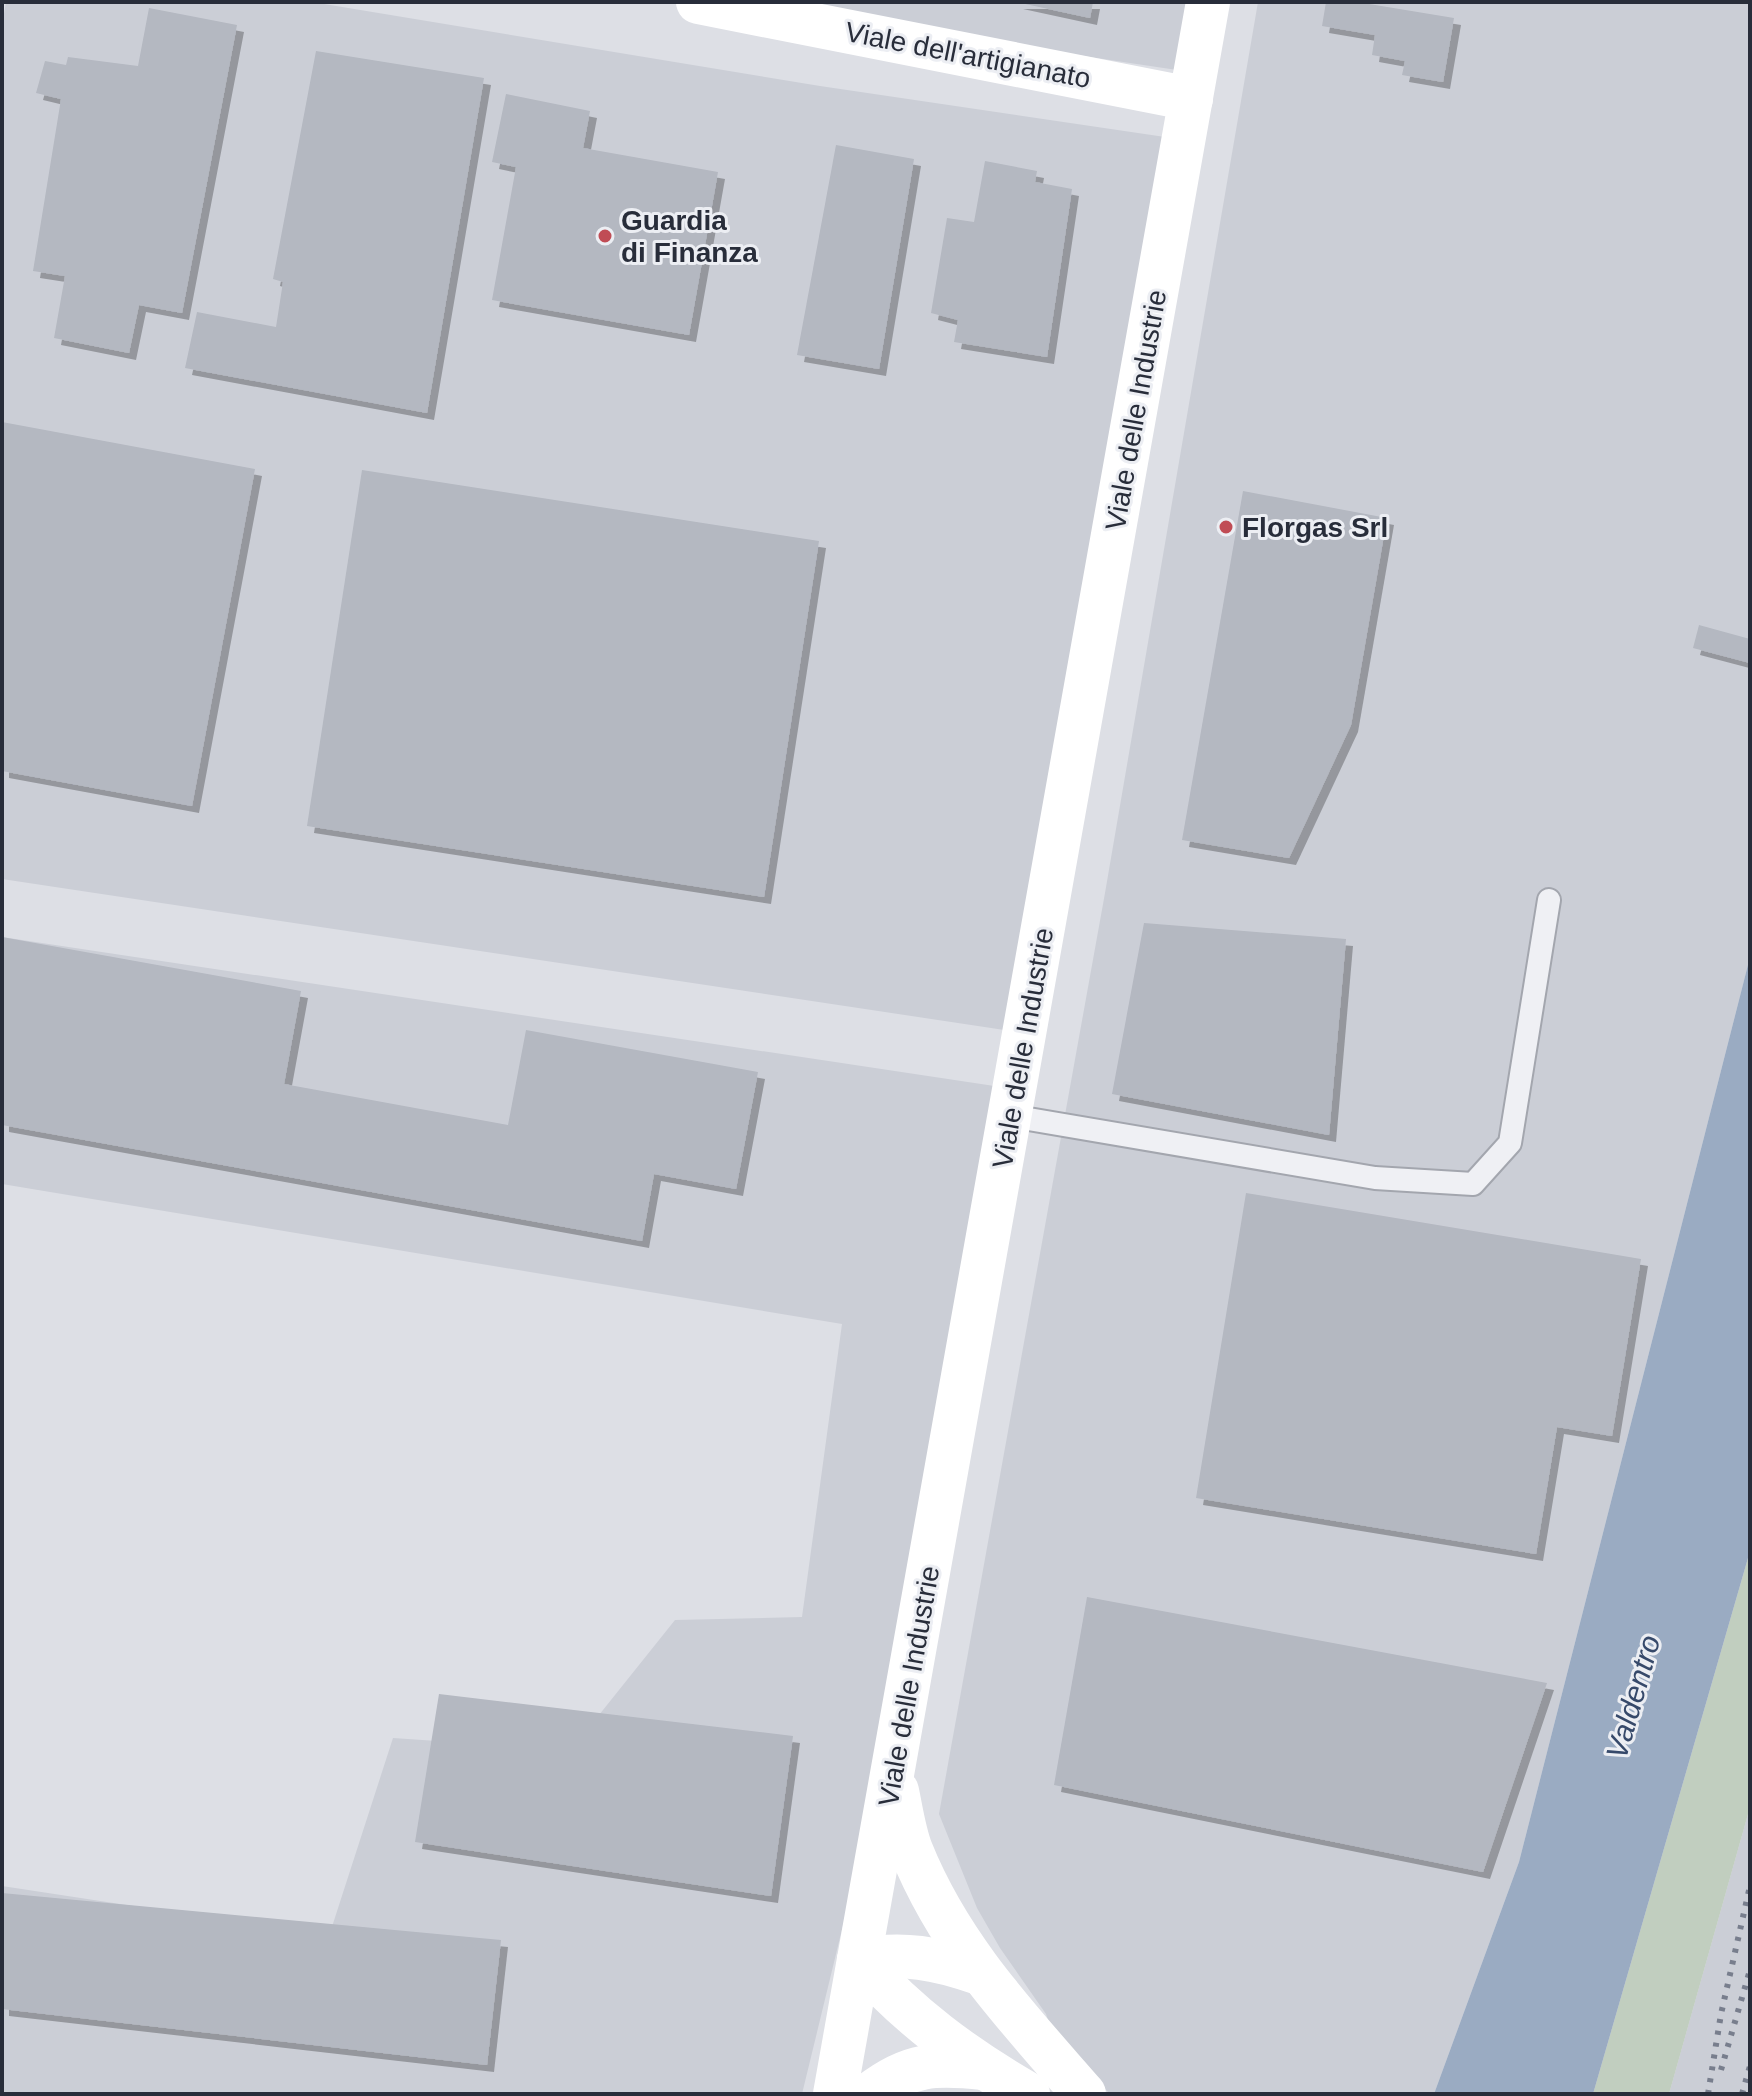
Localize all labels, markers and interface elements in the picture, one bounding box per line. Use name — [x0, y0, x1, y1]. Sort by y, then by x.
street label: Viale dell'artigianato — [843, 16, 1093, 94]
place label: Guardia di Finanza — [621, 205, 758, 268]
marker: Guardia di Finanza — [596, 227, 614, 245]
street label: Viale delle Industrie — [1100, 287, 1172, 533]
place label: Florgas Srl — [1242, 512, 1388, 543]
marker: Florgas Srl — [1217, 518, 1235, 536]
street label: Viale delle Industrie — [987, 925, 1059, 1171]
street label: Viale delle Industrie — [873, 1563, 945, 1809]
water label: Valdentro — [1600, 1631, 1666, 1763]

